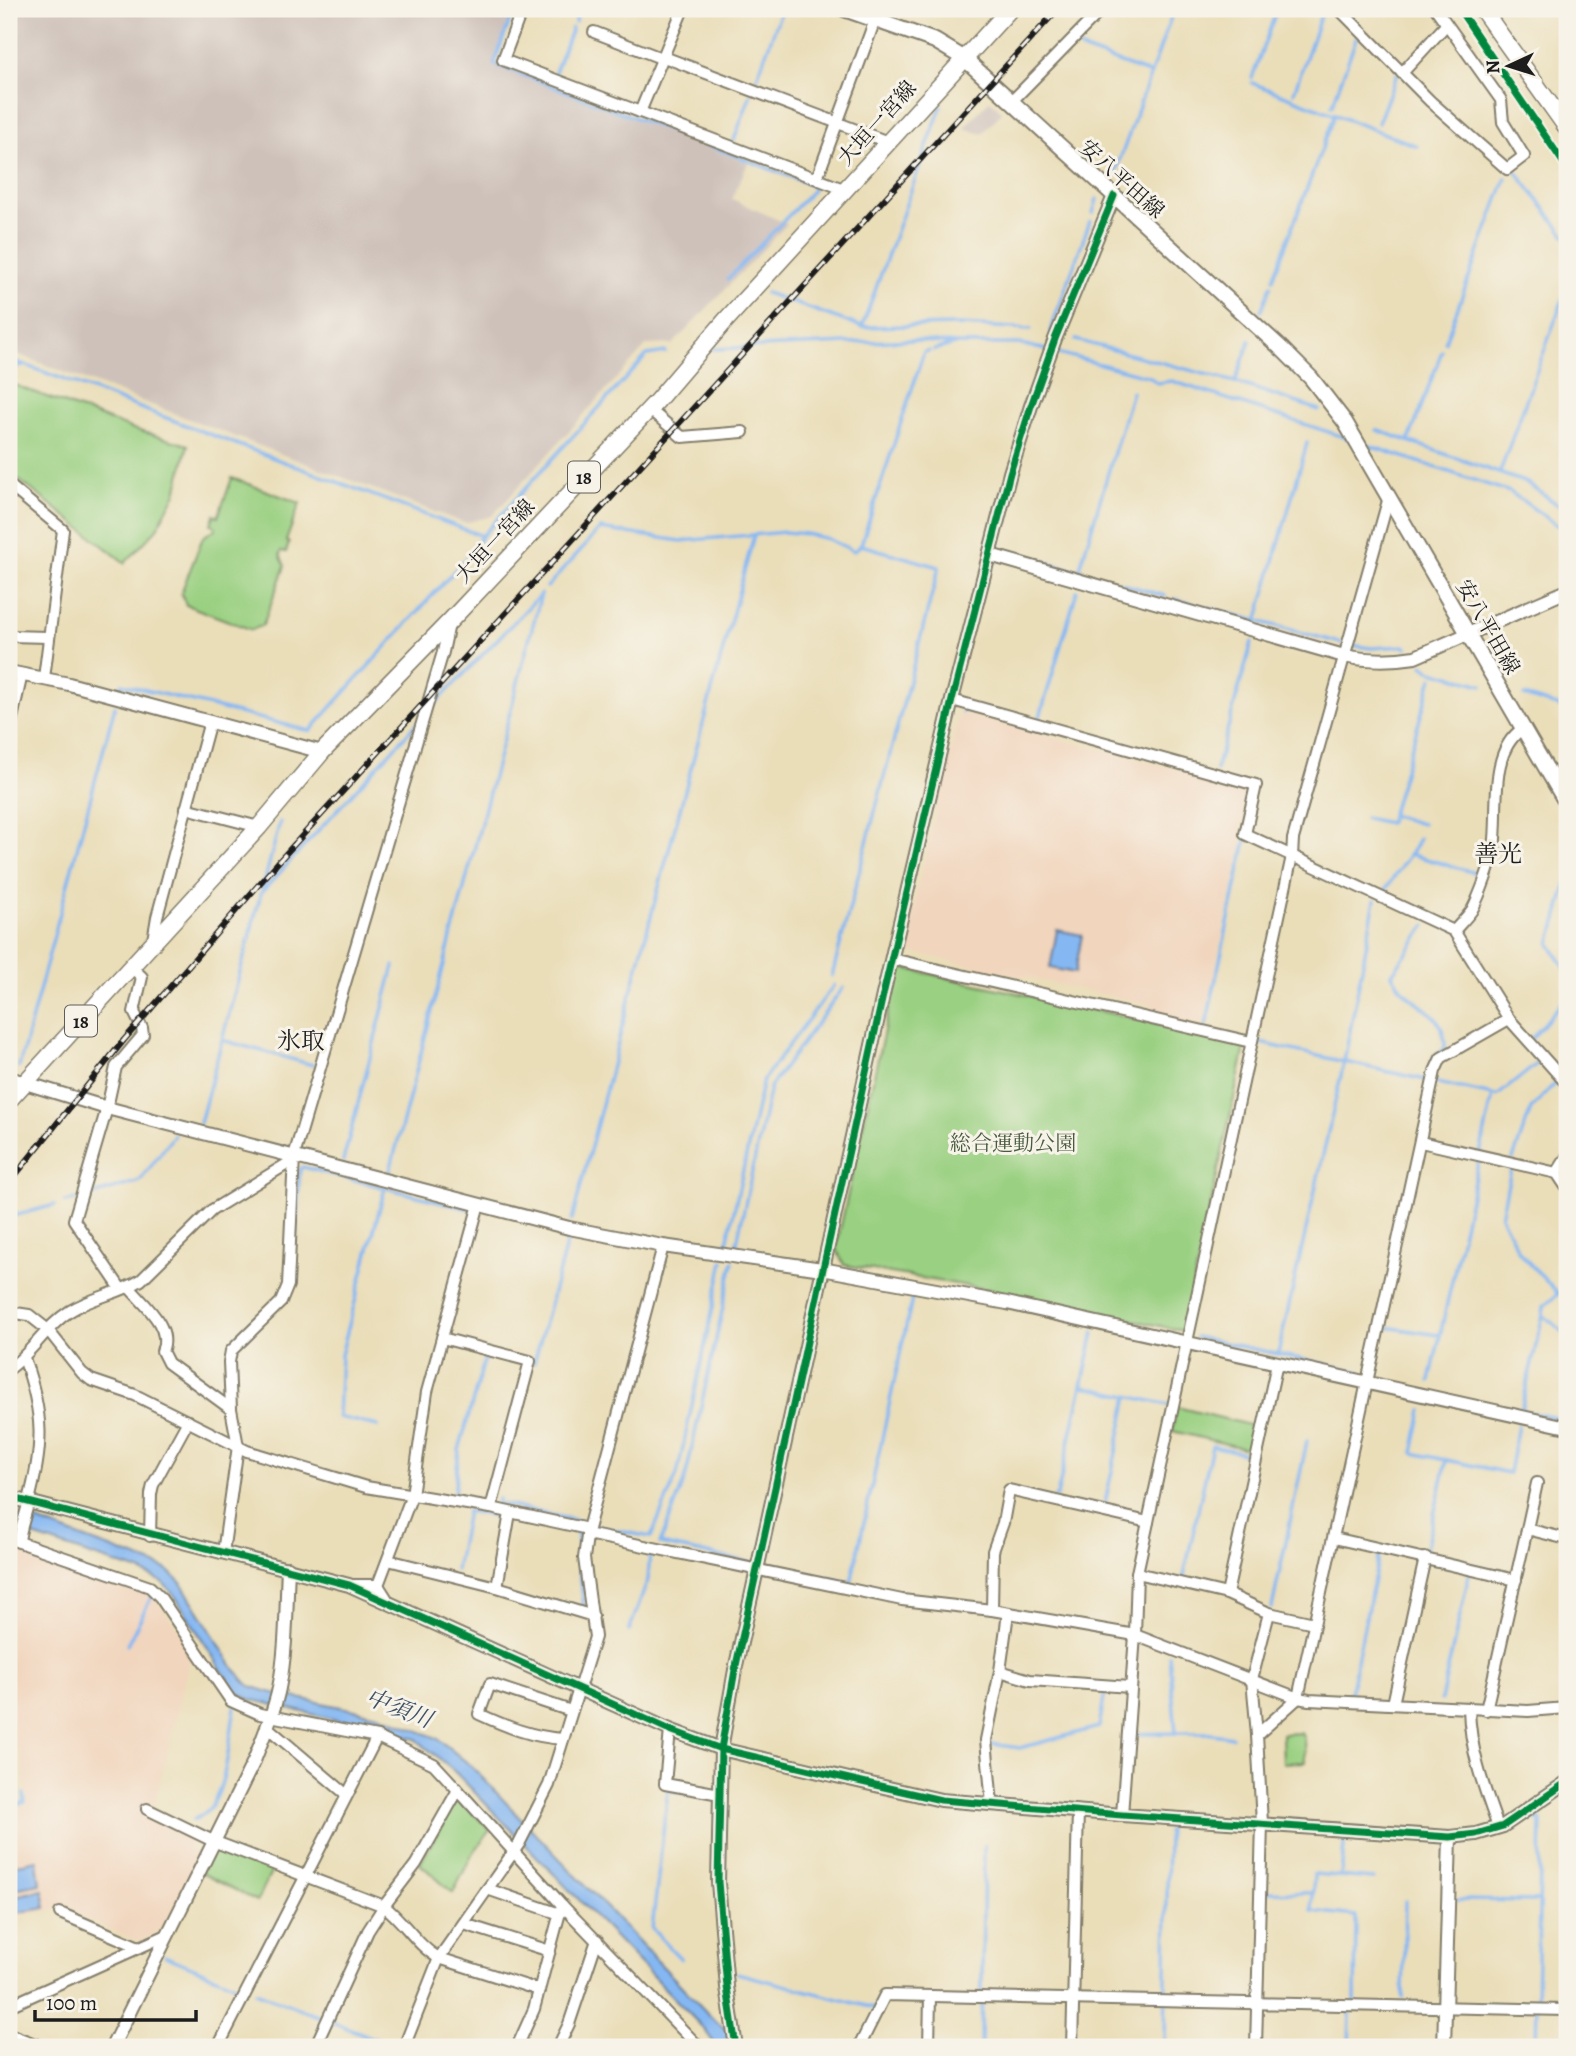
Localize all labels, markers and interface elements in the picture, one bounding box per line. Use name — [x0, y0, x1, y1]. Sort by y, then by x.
north arrow — [1474, 32, 1544, 102]
text: N — [1480, 59, 1506, 75]
street label: 大垣一宮線 — [831, 75, 923, 171]
street label: 安八平田線 — [1074, 133, 1170, 225]
road number: 18 — [568, 462, 600, 492]
street label: 大垣一宮線 — [449, 493, 541, 589]
street label: 安八平田線 — [1450, 575, 1526, 679]
district label: 善光 — [1474, 838, 1522, 870]
road number: 18 — [65, 1006, 97, 1036]
district label: 氷取 — [277, 1025, 325, 1057]
park label: 総合運動公園 — [950, 1129, 1076, 1157]
water label: 中須川 — [361, 1682, 439, 1736]
scale bar — [35, 1979, 196, 2023]
text: 100 m — [46, 1989, 97, 2017]

